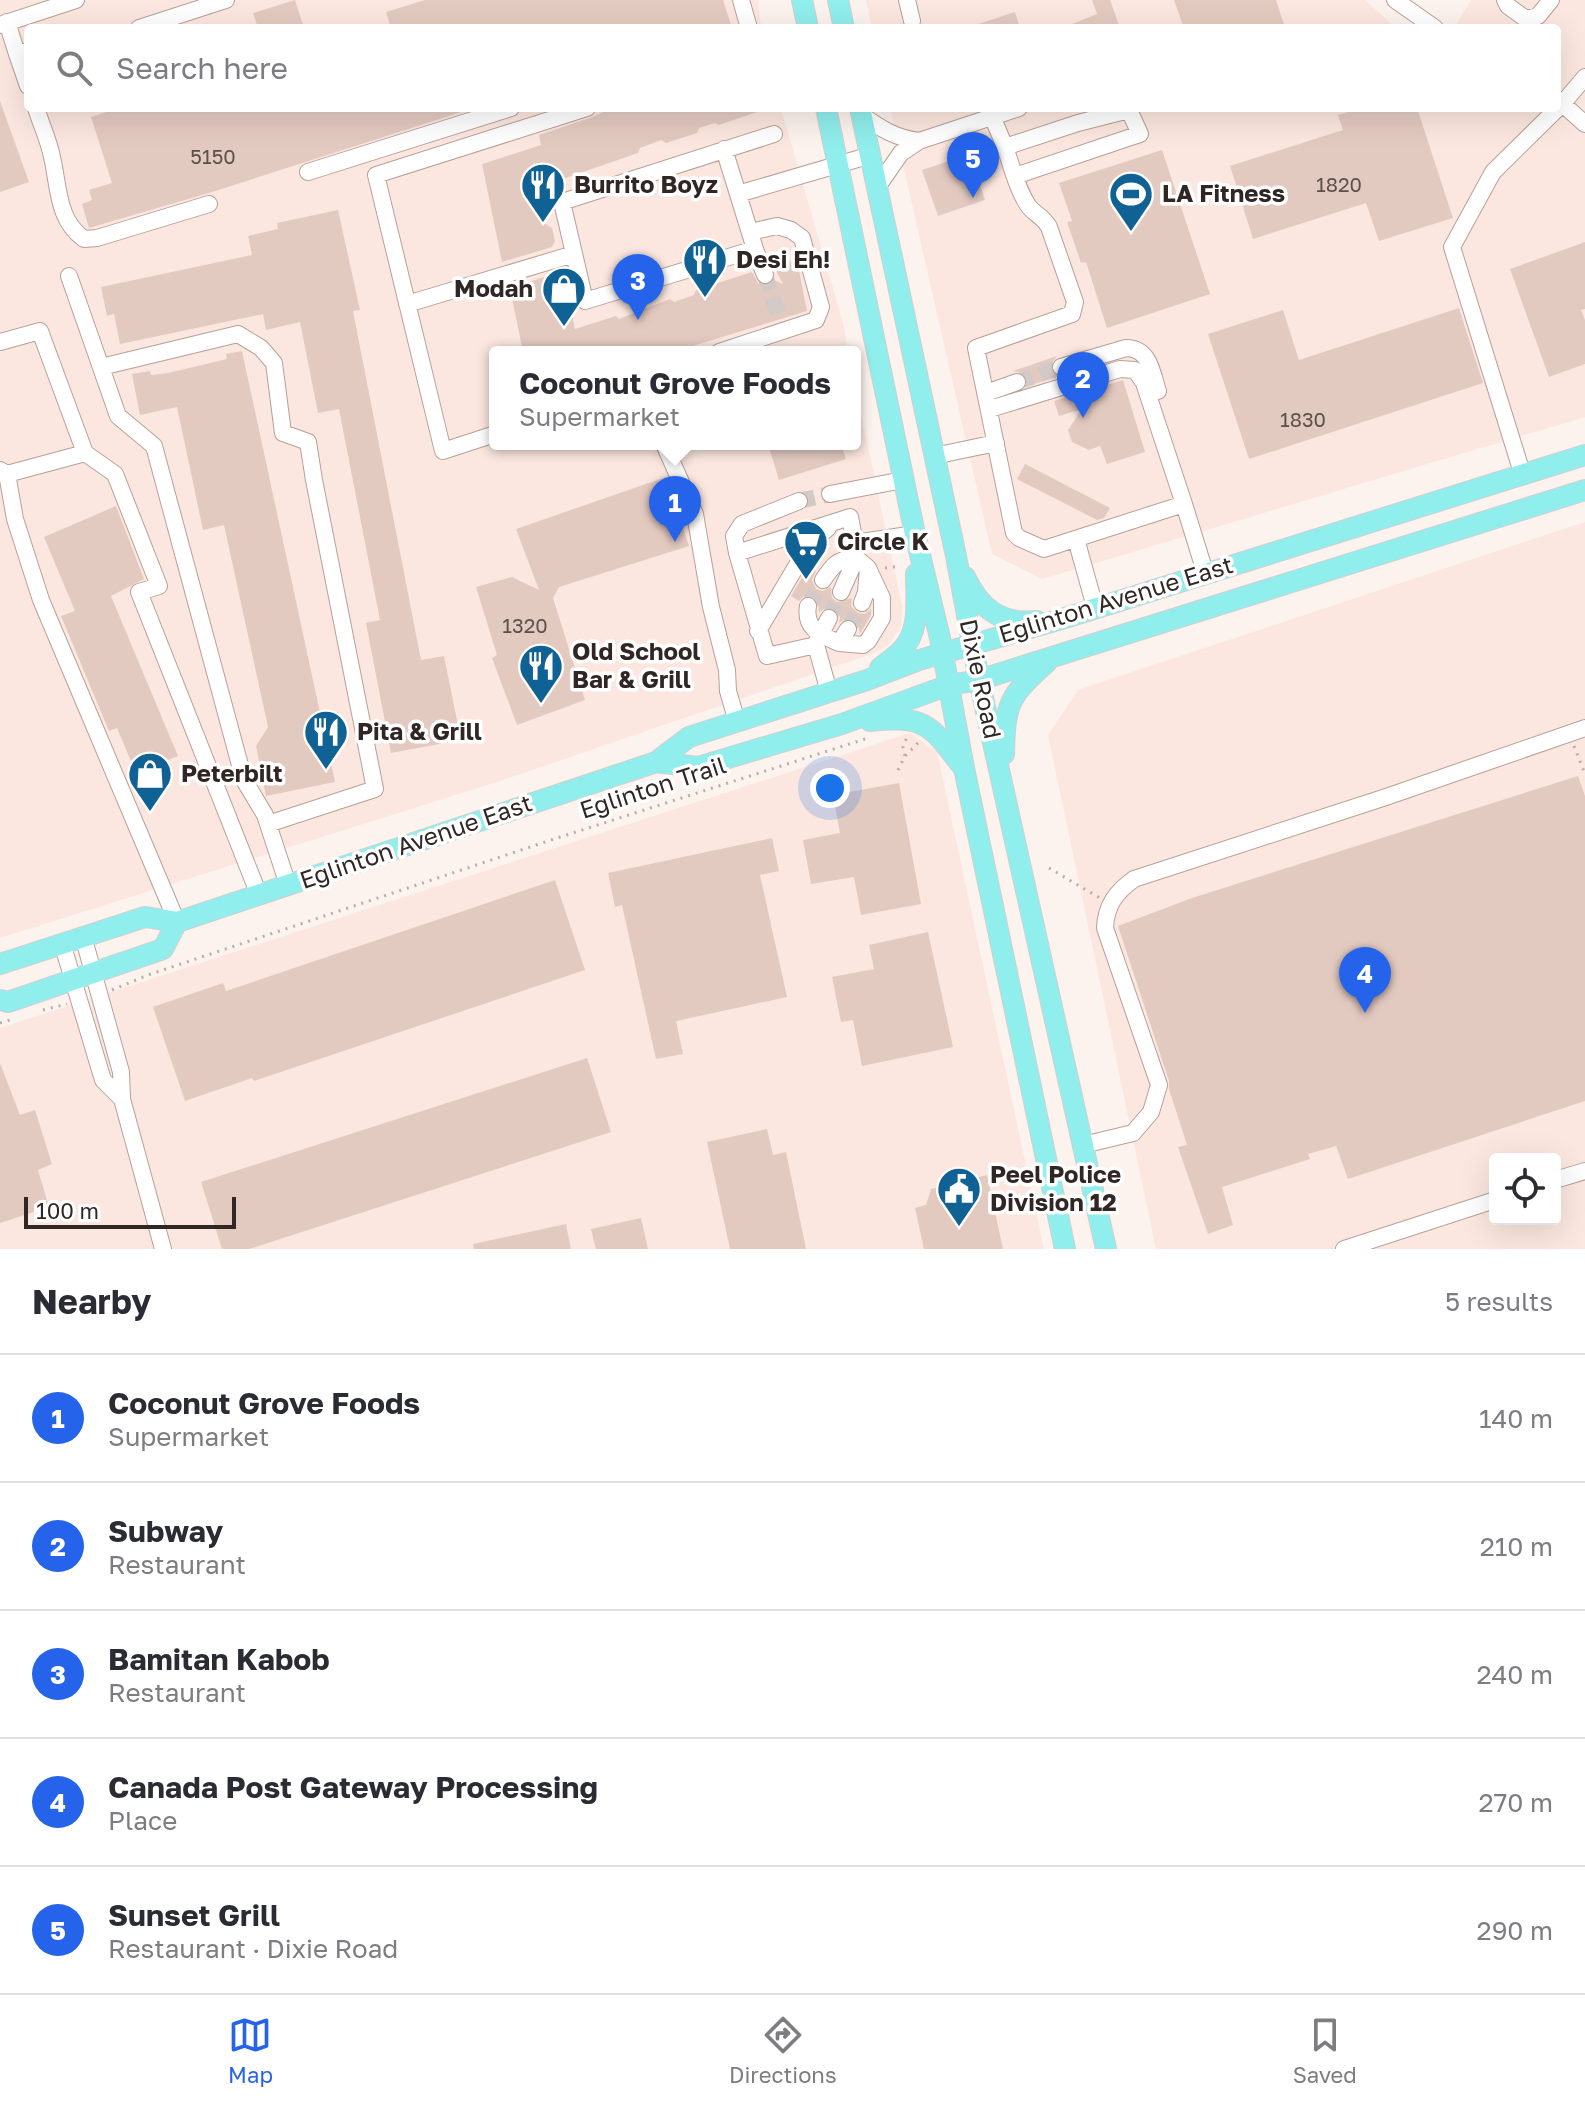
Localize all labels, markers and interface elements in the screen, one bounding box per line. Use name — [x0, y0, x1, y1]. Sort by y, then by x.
search box — [24, 24, 1561, 112]
icon: search — [52, 46, 96, 90]
text: Search here — [116, 50, 288, 86]
pin: 5 — [947, 132, 999, 198]
house number: 5150 — [190, 144, 236, 168]
restaurant icon: Burrito Boyz — [519, 161, 567, 224]
place label: Burrito Boyz — [574, 169, 718, 198]
sports icon: LA Fitness — [1107, 170, 1155, 233]
house number: 1820 — [1316, 172, 1362, 196]
place label: LA Fitness — [1162, 178, 1285, 207]
restaurant icon: Desi Eh! — [681, 236, 729, 299]
place label: Desi Eh! — [736, 244, 831, 273]
pin: 3 — [612, 254, 664, 320]
shop icon: Modah — [540, 265, 588, 328]
place label: Modah — [454, 273, 533, 302]
popup — [489, 346, 861, 450]
pin: 2 — [1057, 352, 1109, 418]
text: Coconut Grove Foods — [519, 365, 831, 401]
text: Supermarket — [519, 401, 680, 432]
house number: 1830 — [1280, 407, 1326, 431]
pin: 1 — [649, 476, 701, 542]
supermarket icon: Circle K — [782, 518, 830, 581]
place label: Circle K — [837, 526, 929, 555]
street label: Eglinton Avenue East — [995, 549, 1236, 648]
house number: 1320 — [502, 613, 548, 637]
street label: Dixie Road — [955, 616, 1008, 741]
place label: Old School Bar & Grill — [572, 636, 700, 693]
restaurant icon: Old School Bar & Grill — [517, 642, 565, 705]
restaurant icon: Pita & Grill — [302, 708, 350, 771]
place label: Pita & Grill — [357, 716, 482, 745]
street label: Eglinton Trail — [576, 749, 729, 824]
shop icon: Peterbilt — [126, 750, 174, 813]
place label: Peterbilt — [181, 758, 283, 787]
your location — [810, 768, 850, 808]
street label: Eglinton Avenue East — [296, 787, 535, 894]
pin: 4 — [1339, 947, 1391, 1013]
map controls — [1489, 1153, 1561, 1225]
button: locate — [1489, 1153, 1561, 1225]
place label: Peel Police Division 12 — [990, 1159, 1121, 1216]
public building icon: Peel Police Division 12 — [935, 1165, 983, 1228]
scale bar — [24, 1193, 236, 1229]
text: 100 m — [36, 1197, 99, 1224]
text: Nearby — [32, 1281, 152, 1321]
text: 5 results — [1445, 1286, 1553, 1317]
text: Coconut Grove Foods — [108, 1385, 420, 1421]
text: 1 — [51, 1403, 65, 1434]
text: 140 m — [1479, 1403, 1553, 1434]
text: Supermarket — [108, 1421, 269, 1452]
text: Subway — [108, 1513, 223, 1549]
text: 2 — [50, 1531, 66, 1562]
text: 210 m — [1480, 1531, 1553, 1562]
text: Restaurant — [108, 1549, 246, 1580]
text: Bamitan Kabob — [108, 1641, 330, 1677]
text: 3 — [50, 1659, 66, 1690]
text: 240 m — [1476, 1659, 1553, 1690]
text: Restaurant — [108, 1677, 246, 1708]
text: Canada Post Gateway Processing — [108, 1769, 598, 1805]
text: 4 — [50, 1787, 66, 1818]
text: 270 m — [1479, 1787, 1553, 1818]
text: Place — [108, 1805, 177, 1836]
text: Sunset Grill — [108, 1897, 280, 1933]
text: 5 — [50, 1915, 66, 1946]
text: 290 m — [1477, 1915, 1553, 1946]
text: Restaurant · Dixie Road — [108, 1933, 398, 1964]
tab: Map — [228, 2013, 273, 2088]
tab: Directions — [729, 2013, 837, 2088]
tab: Saved — [1293, 2013, 1357, 2088]

